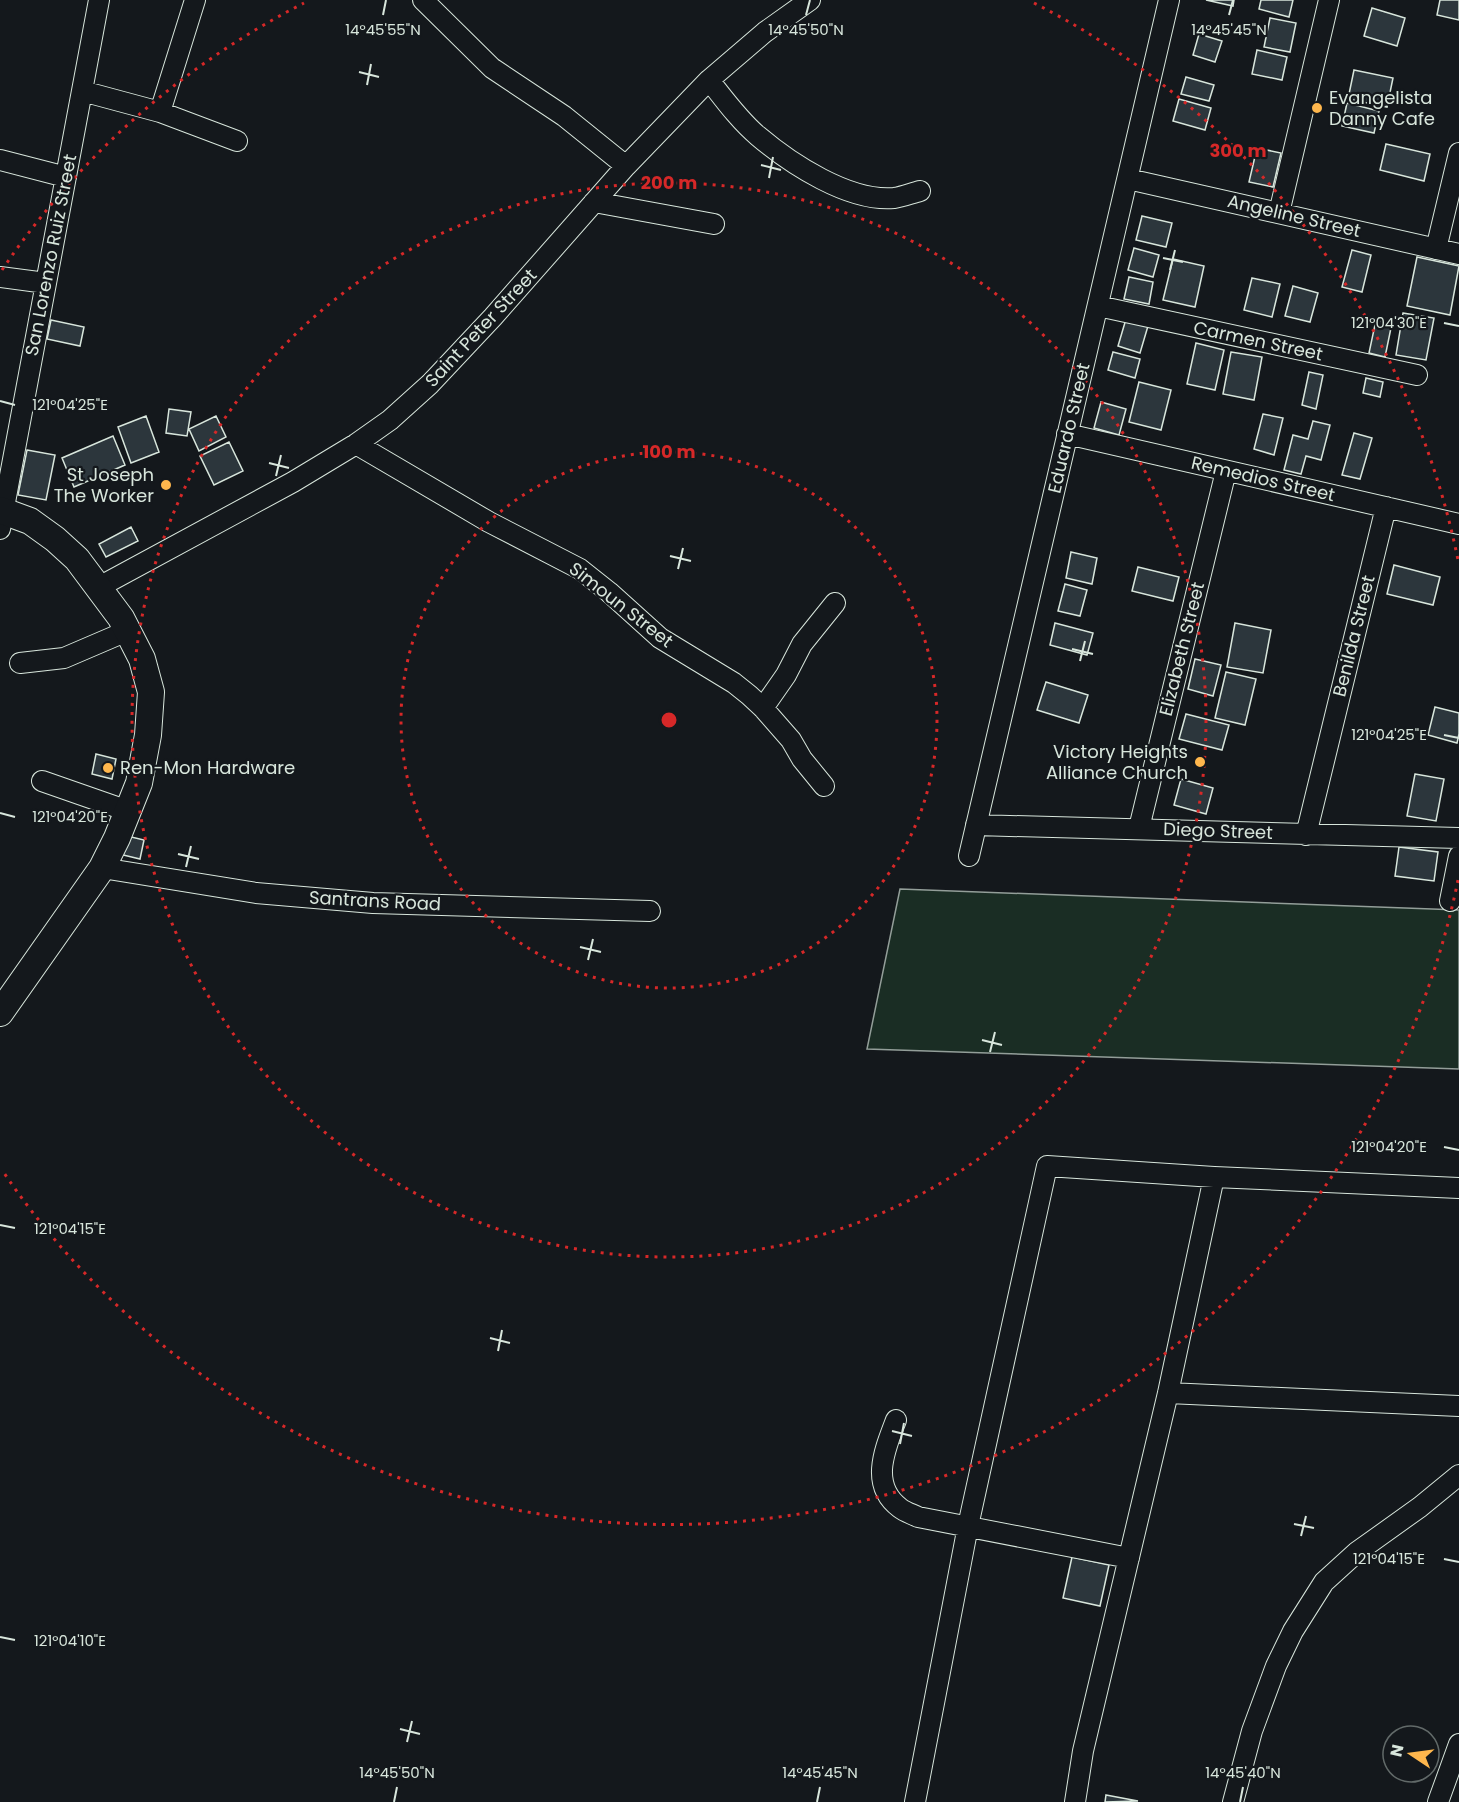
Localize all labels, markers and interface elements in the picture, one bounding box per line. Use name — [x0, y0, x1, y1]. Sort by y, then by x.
text: 14°45'55"N — [345, 19, 421, 40]
text: 14°45'50"N — [768, 19, 844, 40]
text: 14°45'45"N — [1191, 19, 1267, 40]
place label: Evangelista Danny Cafe — [1329, 85, 1435, 131]
marker: Evangelista Danny Cafe — [1310, 101, 1324, 115]
text: 300 m — [1209, 138, 1267, 163]
street label: San Lorenzo Ruiz Street — [19, 152, 82, 358]
text: 200 m — [641, 170, 697, 195]
street label: Angeline Street — [1225, 188, 1363, 243]
street label: Saint Peter Street — [419, 263, 542, 392]
text: 121°04'30"E — [1351, 312, 1427, 333]
street label: Carmen Street — [1191, 315, 1325, 366]
street label: Eduardo Street — [1041, 360, 1096, 496]
text: 121°04'25"E — [32, 394, 108, 415]
text: 100 m — [642, 439, 696, 464]
street label: Remedios Street — [1189, 450, 1337, 507]
place label: St Joseph The Worker — [54, 462, 154, 508]
marker: St Joseph The Worker — [159, 478, 173, 492]
street label: Simoun Street — [564, 556, 678, 653]
street label: Benilda Street — [1326, 572, 1381, 699]
street label: Elizabeth Street — [1153, 579, 1210, 719]
centre of rings — [659, 710, 679, 730]
text: 121°04'25"E — [1351, 724, 1427, 745]
place label: Victory Heights Alliance Church — [1046, 739, 1188, 785]
place label: Ren-Mon Hardware — [120, 755, 295, 780]
marker: Victory Heights Alliance Church — [1193, 755, 1207, 769]
marker: Ren-Mon Hardware — [101, 761, 115, 775]
text: 121°04'20"E — [32, 806, 108, 827]
street label: Diego Street — [1163, 816, 1273, 845]
street label: Santrans Road — [308, 885, 442, 916]
text: 121°04'20"E — [1351, 1136, 1427, 1157]
text: 121°04'15"E — [34, 1218, 106, 1239]
text: 121°04'15"E — [1353, 1548, 1425, 1569]
text: 121°04'10"E — [34, 1630, 106, 1651]
north arrow — [1381, 1724, 1441, 1784]
text: N — [1384, 1742, 1409, 1759]
text: 14°45'50"N — [359, 1762, 435, 1783]
text: 14°45'45"N — [782, 1762, 858, 1783]
text: 14°45'40"N — [1205, 1762, 1281, 1783]

